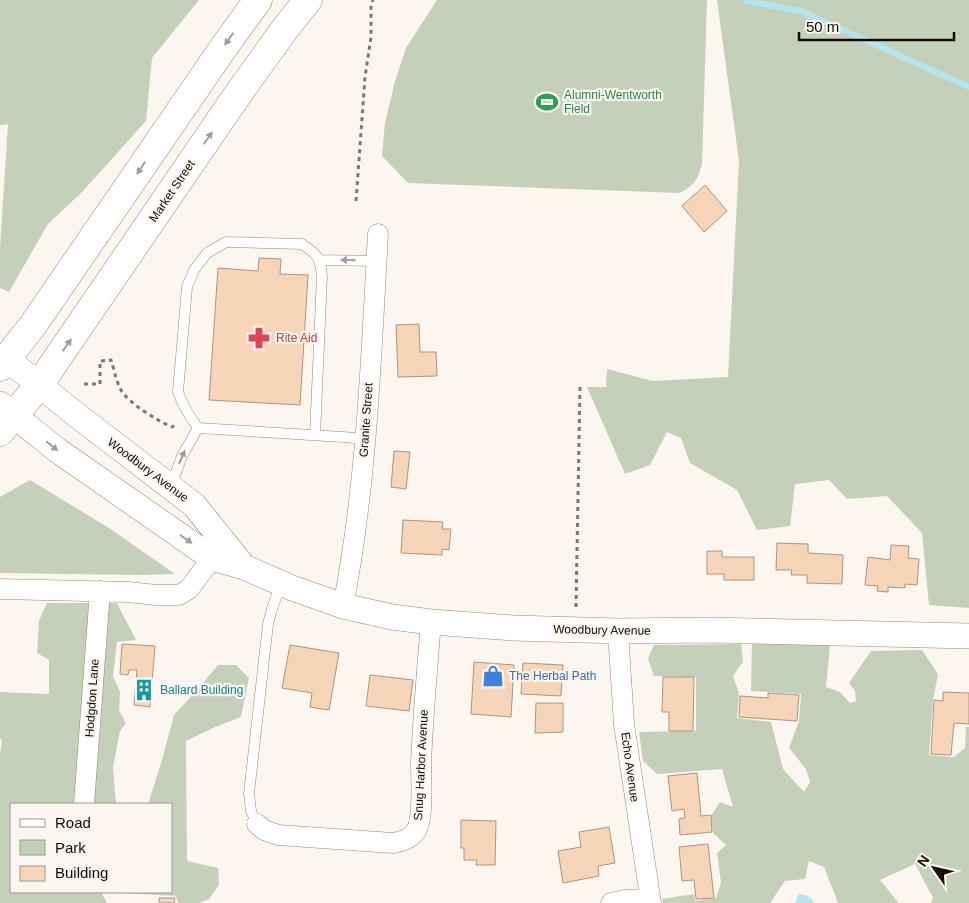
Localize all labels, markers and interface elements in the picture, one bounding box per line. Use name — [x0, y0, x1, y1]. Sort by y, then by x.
scale bar — [799, 10, 954, 42]
text: 50 m — [806, 18, 839, 35]
one-way arrow — [224, 32, 234, 46]
place label: Alumni-Wentworth Field — [564, 88, 662, 116]
sports icon: Alumni-Wentworth Field — [534, 89, 560, 115]
one-way arrow — [203, 131, 212, 145]
street label: Market Street — [146, 157, 198, 225]
one-way arrow — [136, 161, 146, 174]
one-way arrow — [340, 256, 356, 264]
pharmacy icon: Rite Aid — [246, 325, 272, 351]
place label: Rite Aid — [276, 331, 317, 345]
one-way arrow — [62, 338, 72, 352]
street label: Granite Street — [356, 382, 376, 458]
street label: Woodbury Avenue — [105, 435, 191, 505]
one-way arrow — [46, 441, 59, 452]
one-way arrow — [179, 450, 187, 464]
one-way arrow — [179, 534, 192, 544]
street label: Woodbury Avenue — [553, 622, 651, 638]
street label: Hodgdon Lane — [82, 658, 102, 738]
shop icon: The Herbal Path — [480, 663, 506, 689]
place label: The Herbal Path — [509, 669, 596, 683]
building icon: Ballard Building — [131, 677, 157, 703]
place label: Ballard Building — [160, 683, 243, 697]
street label: Snug Harbor Avenue — [411, 709, 431, 821]
street label: Echo Avenue — [618, 731, 642, 803]
legend — [10, 803, 172, 893]
text: Road — [55, 814, 91, 831]
text: Park — [55, 839, 86, 856]
north arrow — [909, 843, 959, 893]
text: N — [914, 852, 933, 869]
text: Building — [55, 864, 108, 881]

